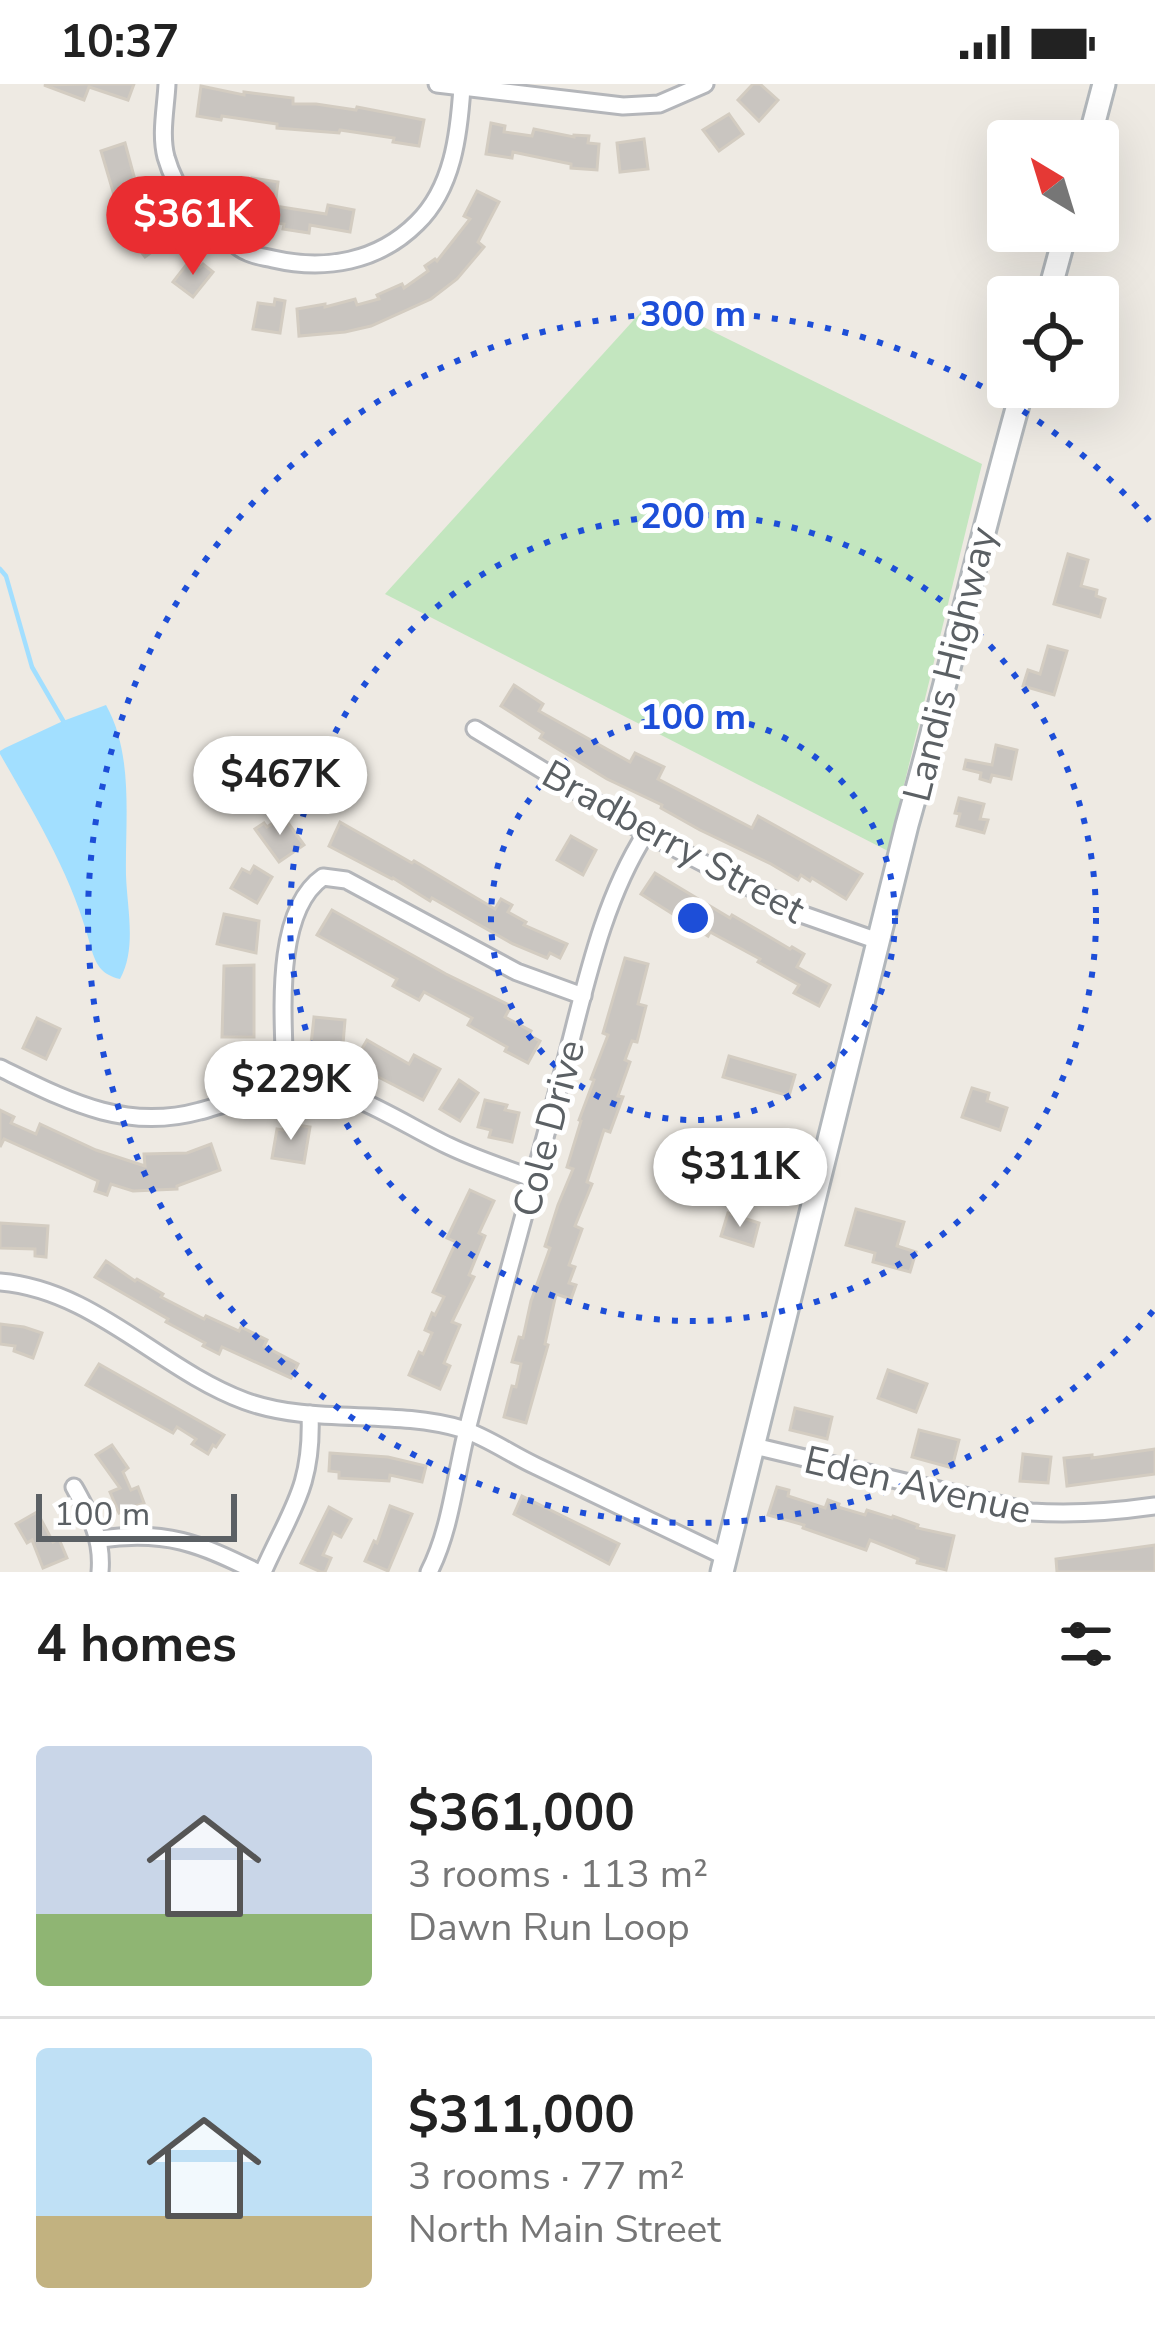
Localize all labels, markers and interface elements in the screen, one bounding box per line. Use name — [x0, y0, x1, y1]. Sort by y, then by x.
text: 10:37 — [60, 12, 179, 73]
north arrow — [987, 120, 1119, 252]
map controls — [987, 120, 1119, 408]
pin: $361K — [109, 176, 277, 278]
text: $361K — [133, 188, 253, 241]
button: locate — [987, 276, 1119, 408]
text: 300 m — [640, 290, 746, 339]
text: 200 m — [640, 492, 746, 541]
street label: Landis Highway — [891, 522, 1010, 807]
text: 100 m — [640, 693, 746, 742]
pin: $467K — [196, 736, 364, 838]
text: $467K — [220, 748, 340, 801]
street label: Bradberry Street — [532, 748, 814, 937]
centre of rings — [672, 897, 714, 939]
street label: Cole Drive — [500, 1034, 598, 1223]
pin: $229K — [207, 1041, 375, 1143]
text: $229K — [231, 1053, 351, 1106]
pin: $311K — [656, 1128, 824, 1230]
text: $311K — [680, 1140, 800, 1193]
street label: Eden Avenue — [799, 1434, 1036, 1537]
scale bar — [36, 1488, 237, 1541]
text: 100 m — [54, 1492, 150, 1537]
text: 4 homes — [36, 1609, 237, 1679]
icon: filters — [1053, 1611, 1119, 1677]
text: $361,000 — [408, 1778, 635, 1848]
icon: home — [132, 1794, 276, 1938]
text: 3 rooms · 113 m² — [408, 1848, 708, 1901]
text: Dawn Run Loop — [408, 1901, 690, 1954]
text: $311,000 — [408, 2080, 635, 2150]
icon: home — [132, 2096, 276, 2240]
text: 3 rooms · 77 m² — [408, 2150, 685, 2203]
text: North Main Street — [408, 2203, 721, 2256]

